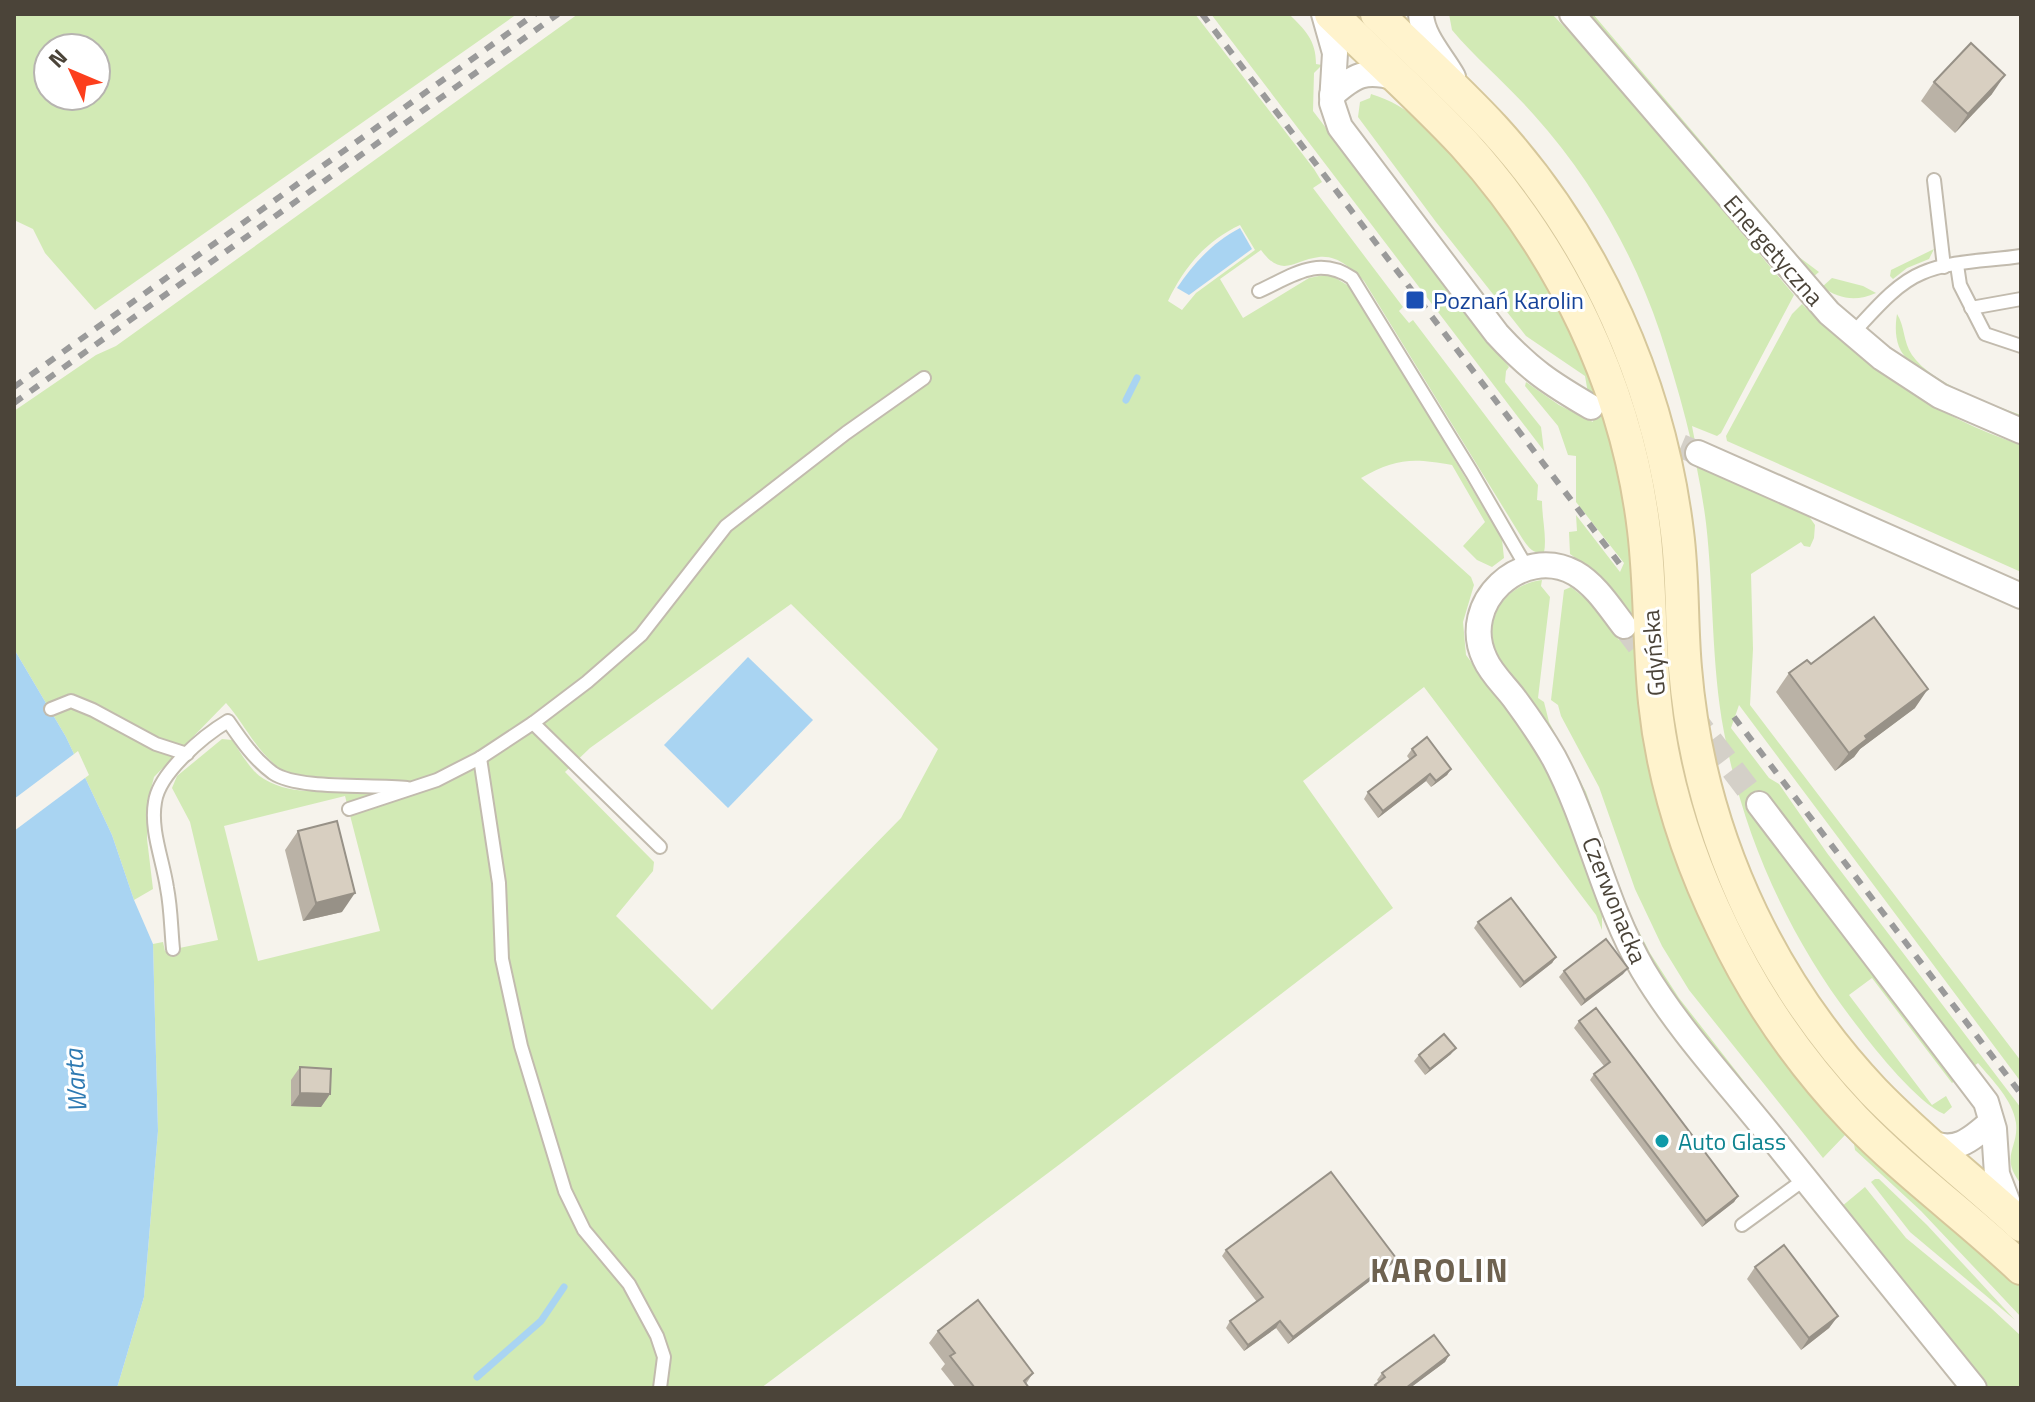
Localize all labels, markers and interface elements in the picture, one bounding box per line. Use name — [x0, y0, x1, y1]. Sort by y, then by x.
north arrow — [32, 32, 112, 112]
text: N — [40, 41, 75, 75]
street label: Energetyczna — [1716, 187, 1832, 313]
place label: Poznań Karolin — [1433, 282, 1584, 318]
marker: Poznań Karolin — [1404, 289, 1426, 311]
street label: Gdyńska — [1632, 609, 1674, 697]
street label: Czerwonacka — [1573, 831, 1657, 969]
water label: Warta — [53, 1046, 97, 1114]
place label: Auto Glass — [1678, 1123, 1786, 1159]
marker: Auto Glass — [1653, 1132, 1671, 1150]
district label: KAROLIN — [1370, 1246, 1510, 1294]

